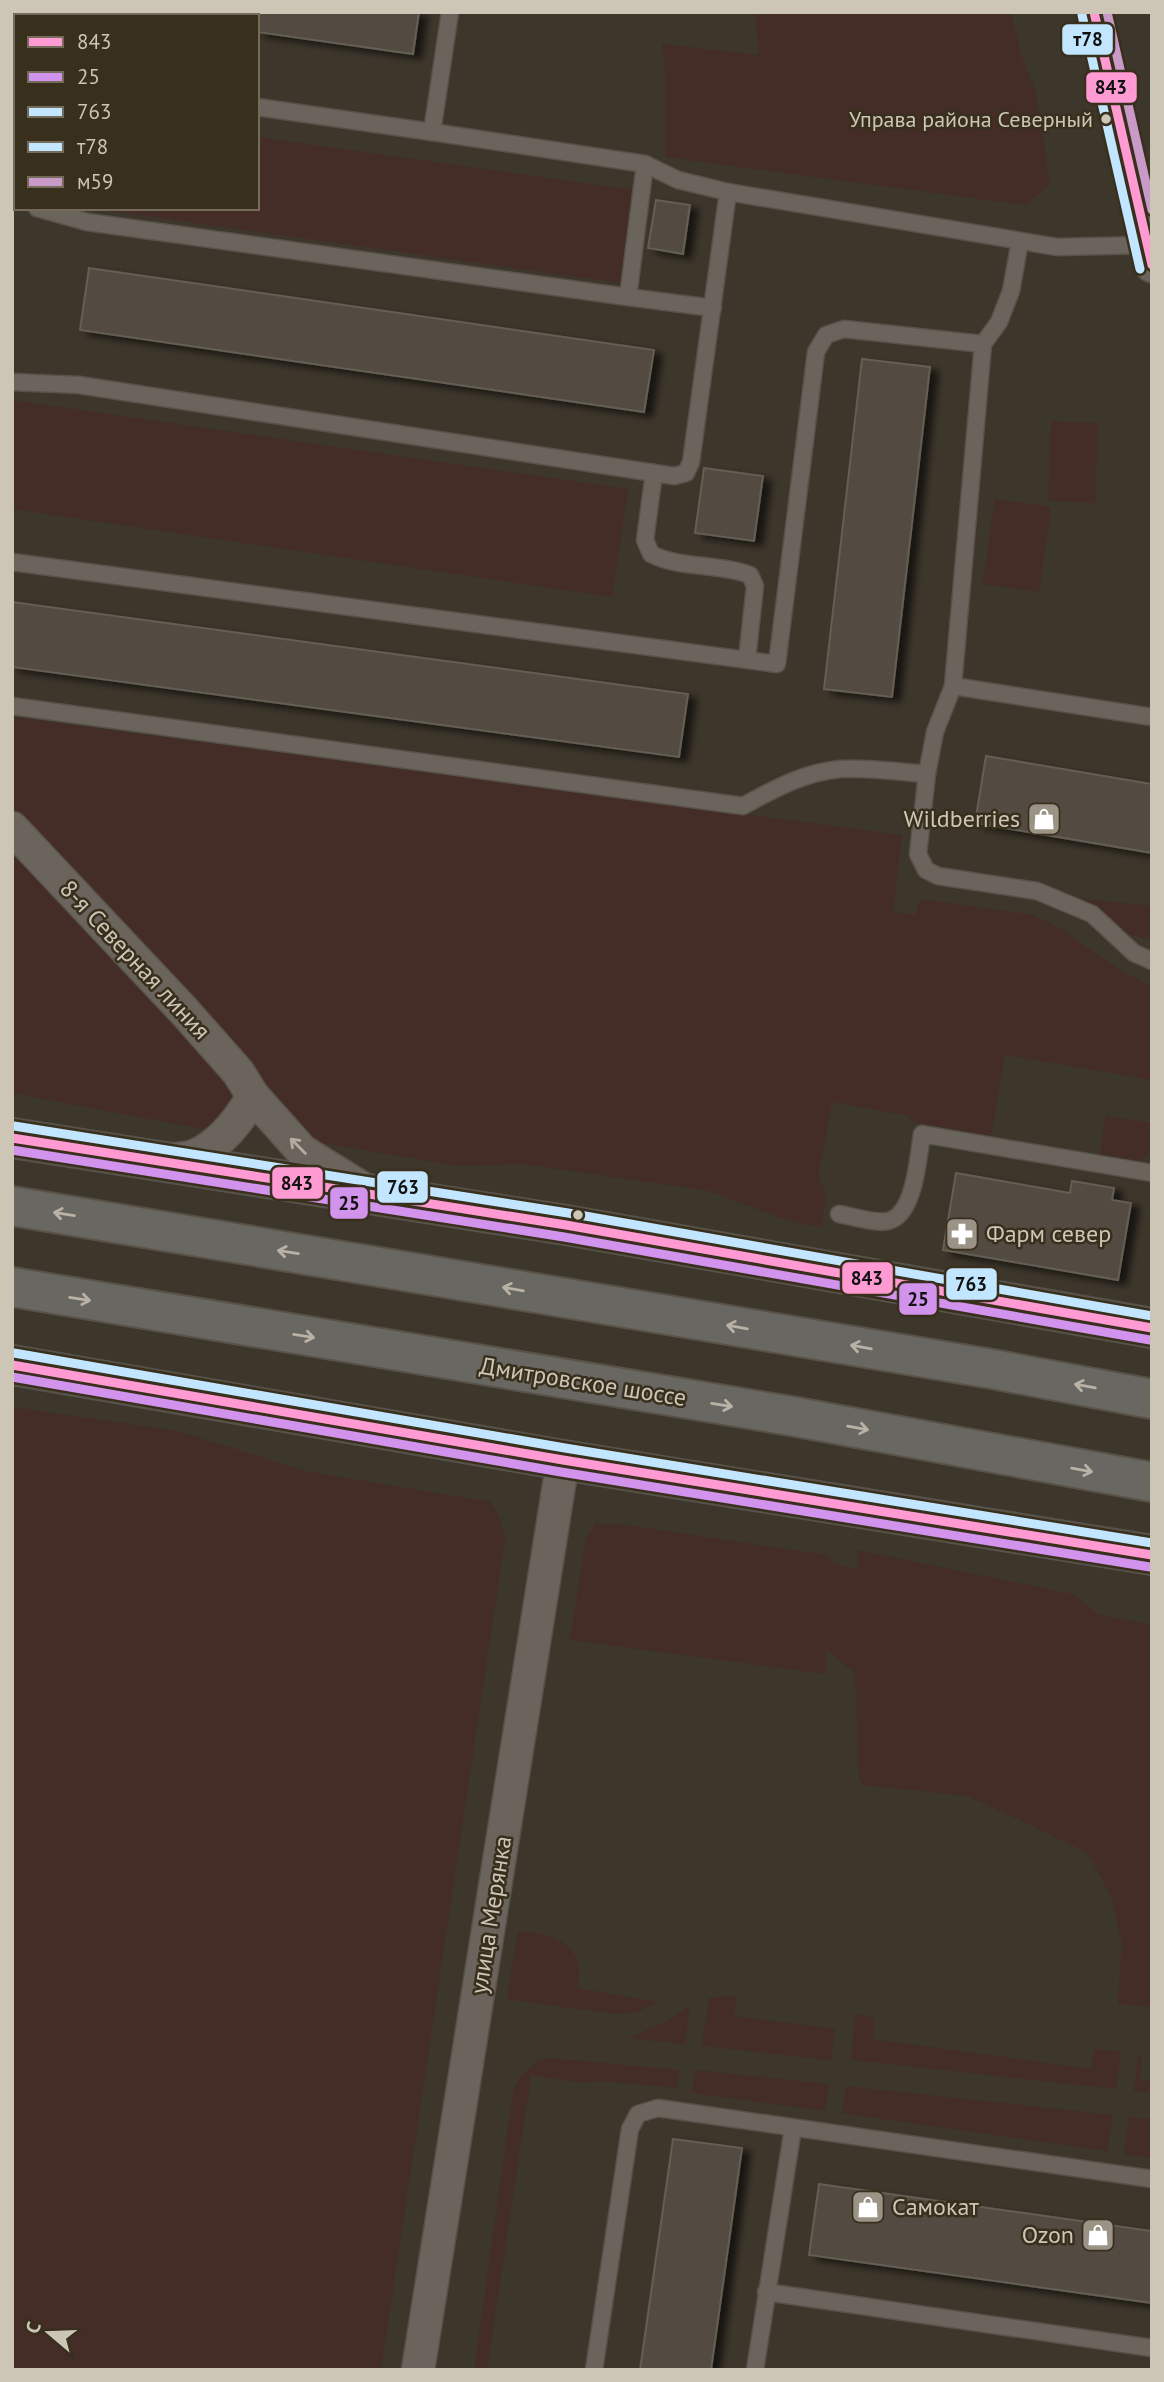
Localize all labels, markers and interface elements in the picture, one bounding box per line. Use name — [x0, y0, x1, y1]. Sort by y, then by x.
legend — [14, 14, 259, 210]
line badge: т78 — [1061, 23, 1114, 56]
text: т78 — [1073, 27, 1103, 51]
text: 843 — [77, 28, 111, 55]
text: 25 — [77, 63, 100, 90]
line badge: 843 — [1085, 71, 1138, 104]
text: 843 — [1095, 75, 1127, 99]
text: 763 — [77, 98, 111, 125]
place label: Управа района Северный — [849, 105, 1093, 133]
marker: Управа района Северный — [1099, 112, 1113, 126]
text: т78 — [77, 133, 108, 160]
text: м59 — [77, 168, 113, 195]
shop icon: Wildberries — [1025, 800, 1063, 838]
place label: Wildberries — [904, 803, 1020, 834]
street label: 8-я Северная линия — [53, 873, 217, 1046]
one-way arrow — [290, 1137, 307, 1154]
line badge: 843 — [271, 1166, 324, 1200]
line badge: 763 — [376, 1170, 429, 1204]
text: 843 — [281, 1171, 313, 1195]
text: 763 — [387, 1175, 419, 1199]
line badge: 25 — [329, 1186, 369, 1220]
text: 25 — [338, 1191, 360, 1215]
one-way arrow — [53, 1207, 76, 1220]
unlabelled marker — [571, 1208, 585, 1222]
pharmacy icon: Фарм север — [943, 1215, 981, 1253]
place label: Фарм север — [986, 1218, 1111, 1249]
one-way arrow — [277, 1244, 300, 1258]
line badge: 843 — [841, 1261, 894, 1295]
text: 843 — [851, 1266, 883, 1290]
line badge: 763 — [945, 1267, 998, 1301]
text: 763 — [955, 1272, 987, 1296]
one-way arrow — [502, 1282, 525, 1295]
line badge: 25 — [898, 1282, 938, 1316]
text: 25 — [907, 1287, 929, 1311]
one-way arrow — [68, 1293, 90, 1306]
one-way arrow — [726, 1320, 749, 1333]
one-way arrow — [292, 1330, 315, 1343]
one-way arrow — [850, 1340, 872, 1353]
street label: Дмитровское шоссе — [478, 1350, 689, 1413]
one-way arrow — [1074, 1379, 1097, 1393]
one-way arrow — [710, 1399, 733, 1412]
one-way arrow — [846, 1422, 869, 1436]
one-way arrow — [1070, 1463, 1093, 1477]
street label: улица Мерянка — [463, 1834, 518, 1996]
shop icon: Самокат — [849, 2188, 887, 2226]
place label: Самокат — [892, 2191, 979, 2222]
shop icon: Ozon — [1079, 2216, 1117, 2254]
place label: Ozon — [1022, 2219, 1074, 2250]
north arrow — [14, 2298, 84, 2368]
text: С — [20, 2318, 46, 2336]

